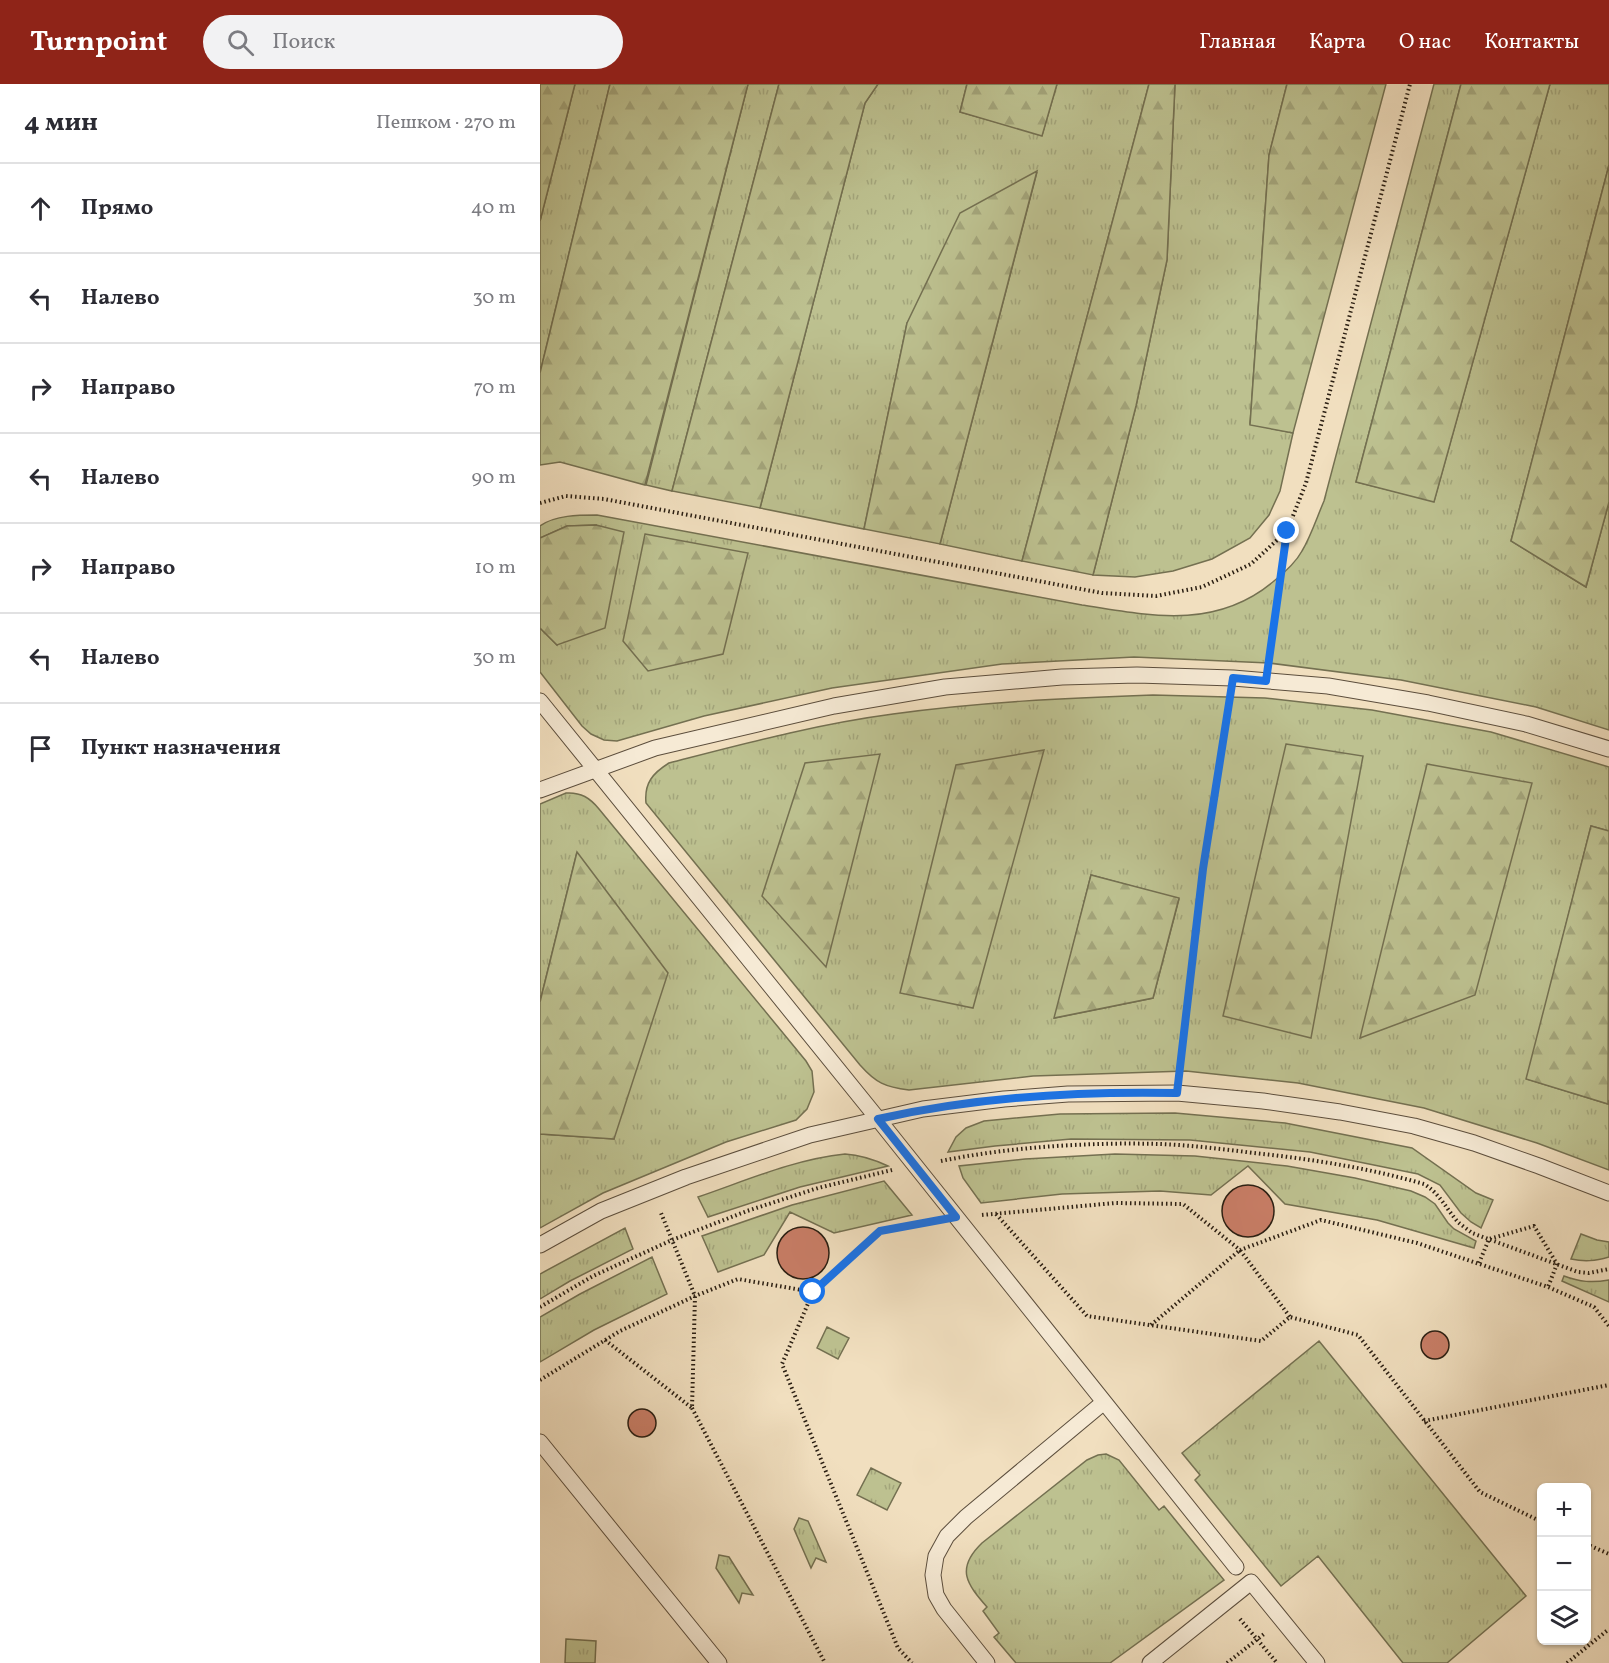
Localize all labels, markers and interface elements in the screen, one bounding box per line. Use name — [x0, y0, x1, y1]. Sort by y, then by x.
search box — [203, 15, 623, 69]
text: Turnpoint — [30, 23, 167, 62]
icon: search — [224, 26, 257, 59]
text: Поиск — [272, 27, 335, 58]
text: Главная — [1199, 28, 1276, 57]
text: Карта — [1309, 28, 1366, 57]
text: О нас — [1399, 28, 1451, 57]
text: Контакты — [1484, 28, 1579, 57]
text: 4 мин — [24, 105, 98, 141]
text: Пешком · 270 m — [376, 109, 516, 137]
icon: ahead — [24, 192, 57, 225]
text: Прямо — [81, 193, 153, 224]
text: 40 m — [471, 194, 516, 222]
icon: left — [24, 282, 57, 315]
text: Налево — [81, 283, 160, 314]
text: 30 m — [472, 284, 516, 312]
icon: right — [24, 372, 57, 405]
text: Направо — [81, 373, 175, 404]
text: 70 m — [473, 374, 516, 402]
icon: left — [24, 462, 57, 495]
text: Налево — [81, 463, 160, 494]
text: 90 m — [472, 464, 516, 492]
route end — [1273, 517, 1299, 543]
icon: right — [24, 552, 57, 585]
text: Направо — [81, 553, 175, 584]
text: 10 m — [475, 554, 516, 582]
icon: left — [24, 642, 57, 675]
text: Налево — [81, 643, 160, 674]
text: 30 m — [472, 644, 516, 672]
icon: arrive — [24, 732, 57, 765]
text: Пункт назначения — [81, 733, 281, 764]
route start — [799, 1278, 825, 1304]
map controls — [1537, 1483, 1591, 1645]
button: + — [1537, 1483, 1591, 1537]
button: − — [1537, 1537, 1591, 1591]
button: layers — [1537, 1591, 1591, 1645]

